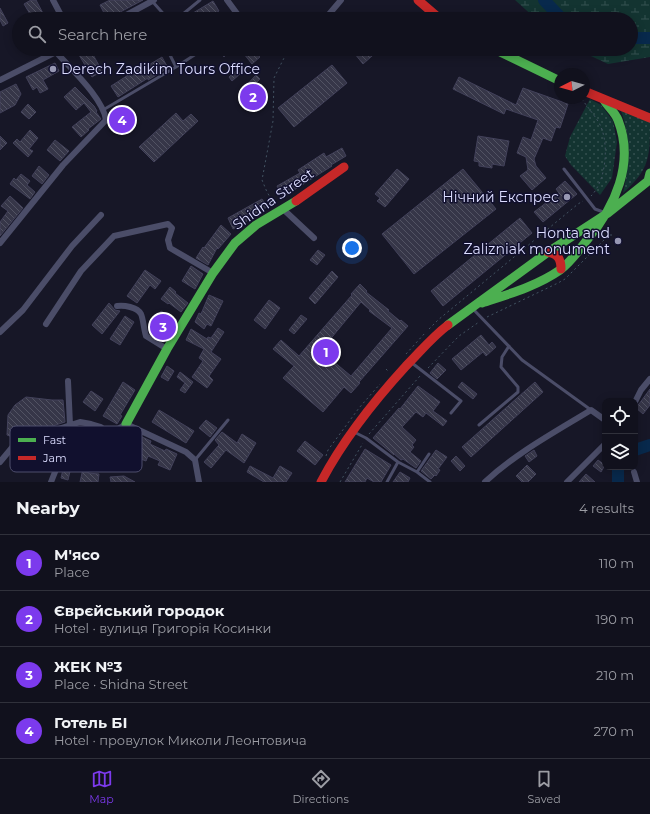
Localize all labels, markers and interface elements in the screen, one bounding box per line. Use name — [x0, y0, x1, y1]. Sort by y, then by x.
search box — [12, 12, 638, 56]
icon: search — [26, 23, 48, 45]
text: Search here — [58, 25, 147, 44]
place label: Derech Zadikim Tours Office — [61, 60, 260, 78]
marker: Derech Zadikim Tours Office — [48, 64, 58, 74]
north arrow — [554, 68, 590, 104]
pin: 2 — [240, 82, 266, 112]
pin: 4 — [109, 105, 135, 135]
street label: Shidna Street — [229, 164, 317, 234]
place label: Нічний Експрес — [442, 188, 559, 206]
marker: Нічний Експрес — [562, 192, 572, 202]
place label: Honta and Zalizniak monument — [463, 224, 610, 258]
marker: Honta and Zalizniak monument — [613, 236, 623, 246]
your location — [342, 238, 362, 258]
pin: 3 — [150, 312, 176, 342]
pin: 1 — [313, 337, 339, 367]
map controls — [602, 398, 638, 470]
button: locate — [602, 398, 638, 434]
legend — [10, 426, 142, 472]
text: Fast — [43, 433, 67, 447]
button: layers — [602, 434, 638, 470]
text: Jam — [42, 451, 67, 465]
text: Nearby — [16, 498, 80, 518]
text: 4 results — [579, 500, 634, 516]
text: М'ясо — [54, 545, 100, 564]
text: 1 — [26, 555, 32, 571]
text: 110 m — [599, 555, 634, 571]
text: Place — [54, 564, 90, 580]
text: Єврєйський городок — [54, 601, 224, 620]
text: 2 — [25, 611, 33, 627]
text: 190 m — [596, 611, 634, 627]
text: Hotel · вулиця Григорія Косинки — [54, 620, 272, 636]
text: ЖЕК №3 — [54, 657, 122, 676]
text: 3 — [25, 667, 33, 683]
text: 210 m — [596, 667, 634, 683]
text: Place · Shidna Street — [54, 676, 188, 692]
text: Готель БІ — [54, 713, 127, 732]
text: 4 — [25, 723, 33, 739]
text: 270 m — [593, 723, 634, 739]
text: Hotel · провулок Миколи Леонтовича — [54, 732, 307, 748]
tab: Map — [89, 768, 114, 806]
tab: Directions — [293, 768, 349, 806]
tab: Saved — [528, 768, 561, 806]

